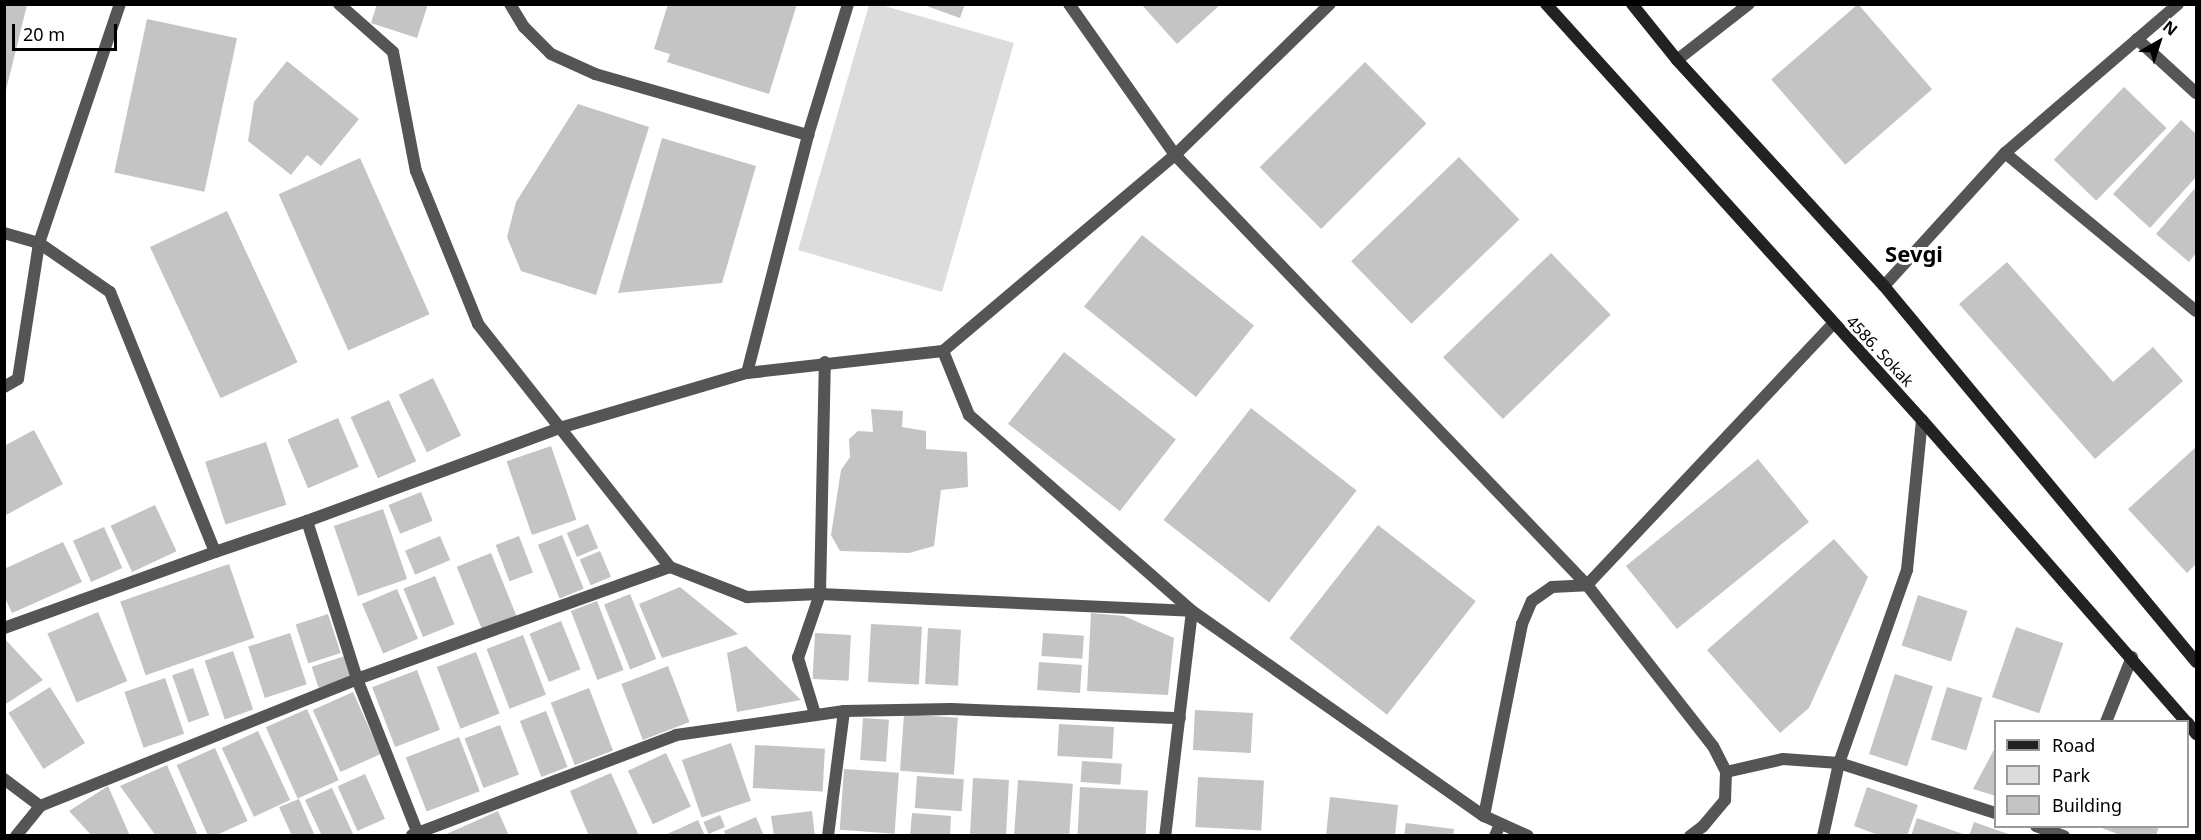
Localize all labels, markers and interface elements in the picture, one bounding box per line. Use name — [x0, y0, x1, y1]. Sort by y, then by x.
scale bar — [15, 12, 120, 50]
north arrow — [2129, 12, 2189, 72]
text: N — [2158, 15, 2182, 41]
text: 20 m — [23, 22, 65, 46]
district label: Sevgi — [1885, 241, 1943, 267]
street label: 4586. Sokak — [1842, 312, 1918, 390]
legend — [1994, 720, 2189, 828]
text: Road — [2052, 733, 2095, 757]
text: Park — [2052, 763, 2090, 787]
text: Building — [2052, 793, 2122, 817]

